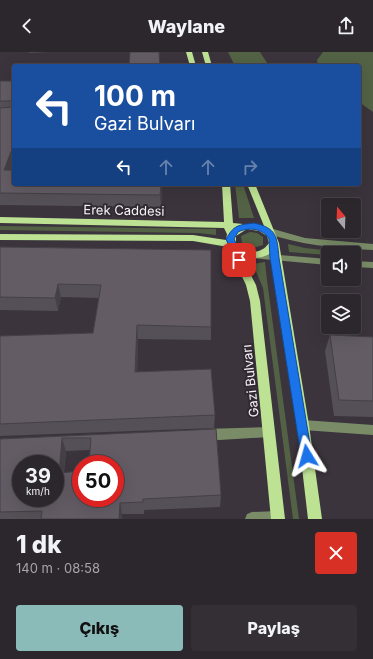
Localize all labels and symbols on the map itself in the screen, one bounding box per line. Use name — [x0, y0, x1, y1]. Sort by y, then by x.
north arrow — [321, 198, 361, 238]
street label: Erek Caddesi — [83, 201, 165, 219]
pin — [222, 243, 256, 277]
street label: Gazi Bulvarı — [238, 344, 262, 418]
position arrow — [286, 435, 328, 477]
speed limit sign: 50 — [72, 455, 124, 507]

